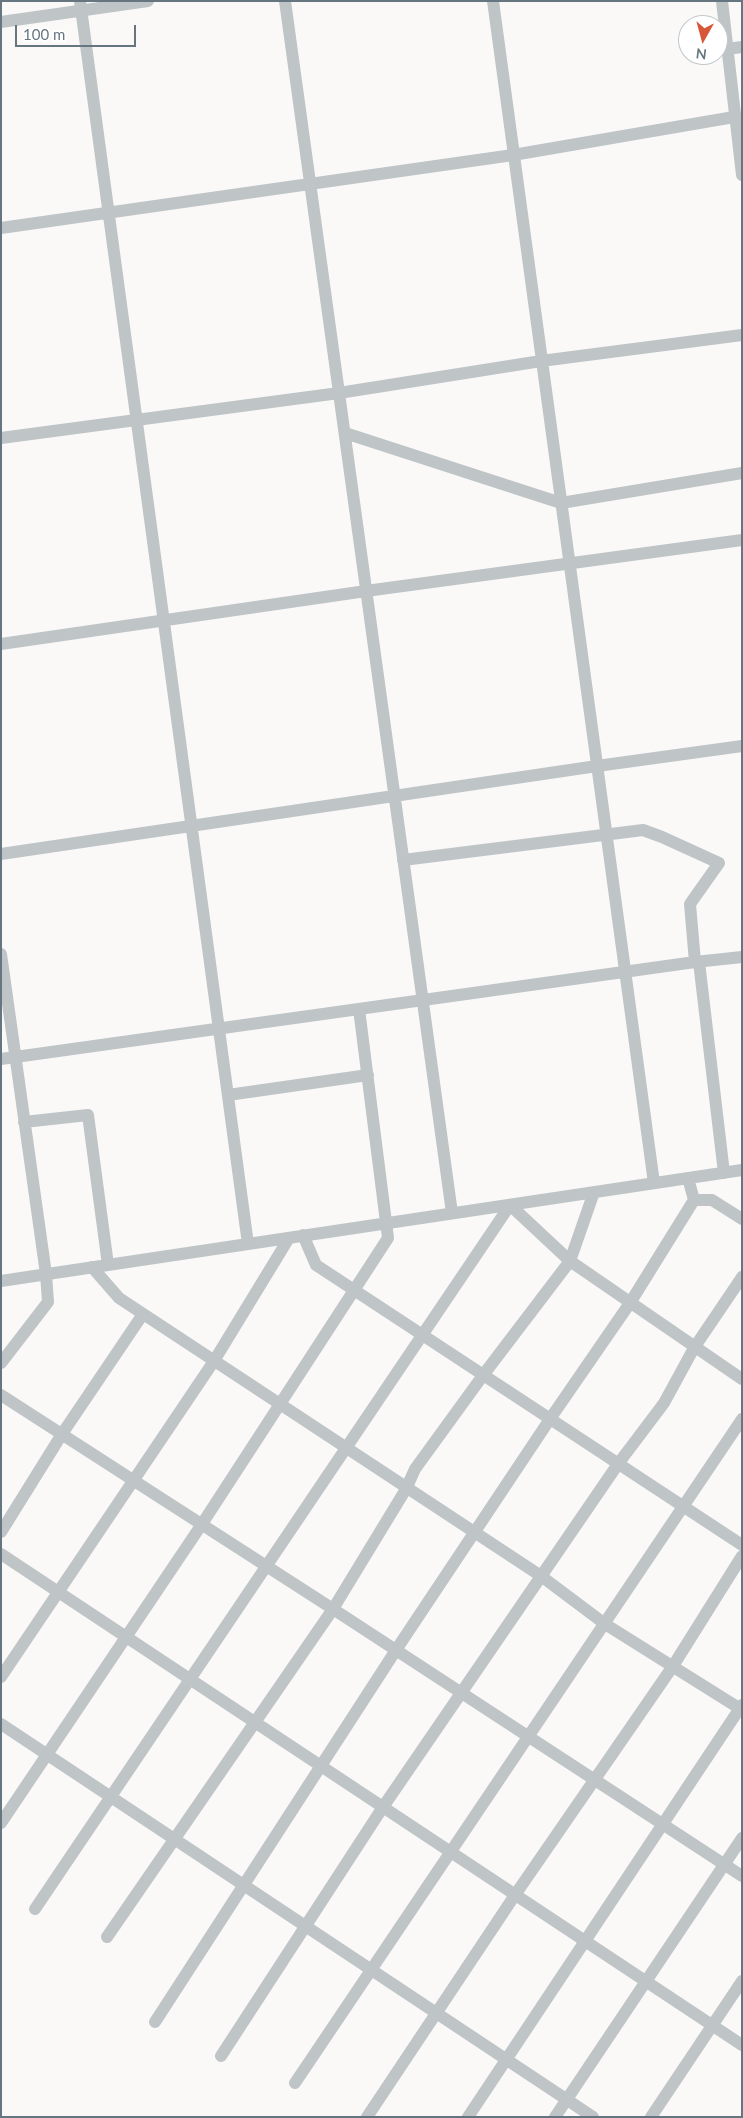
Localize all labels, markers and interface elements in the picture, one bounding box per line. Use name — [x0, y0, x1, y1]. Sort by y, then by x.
scale bar — [18, 15, 139, 47]
north arrow — [678, 15, 728, 65]
text: 100 m — [23, 25, 65, 43]
text: N — [695, 45, 708, 63]

